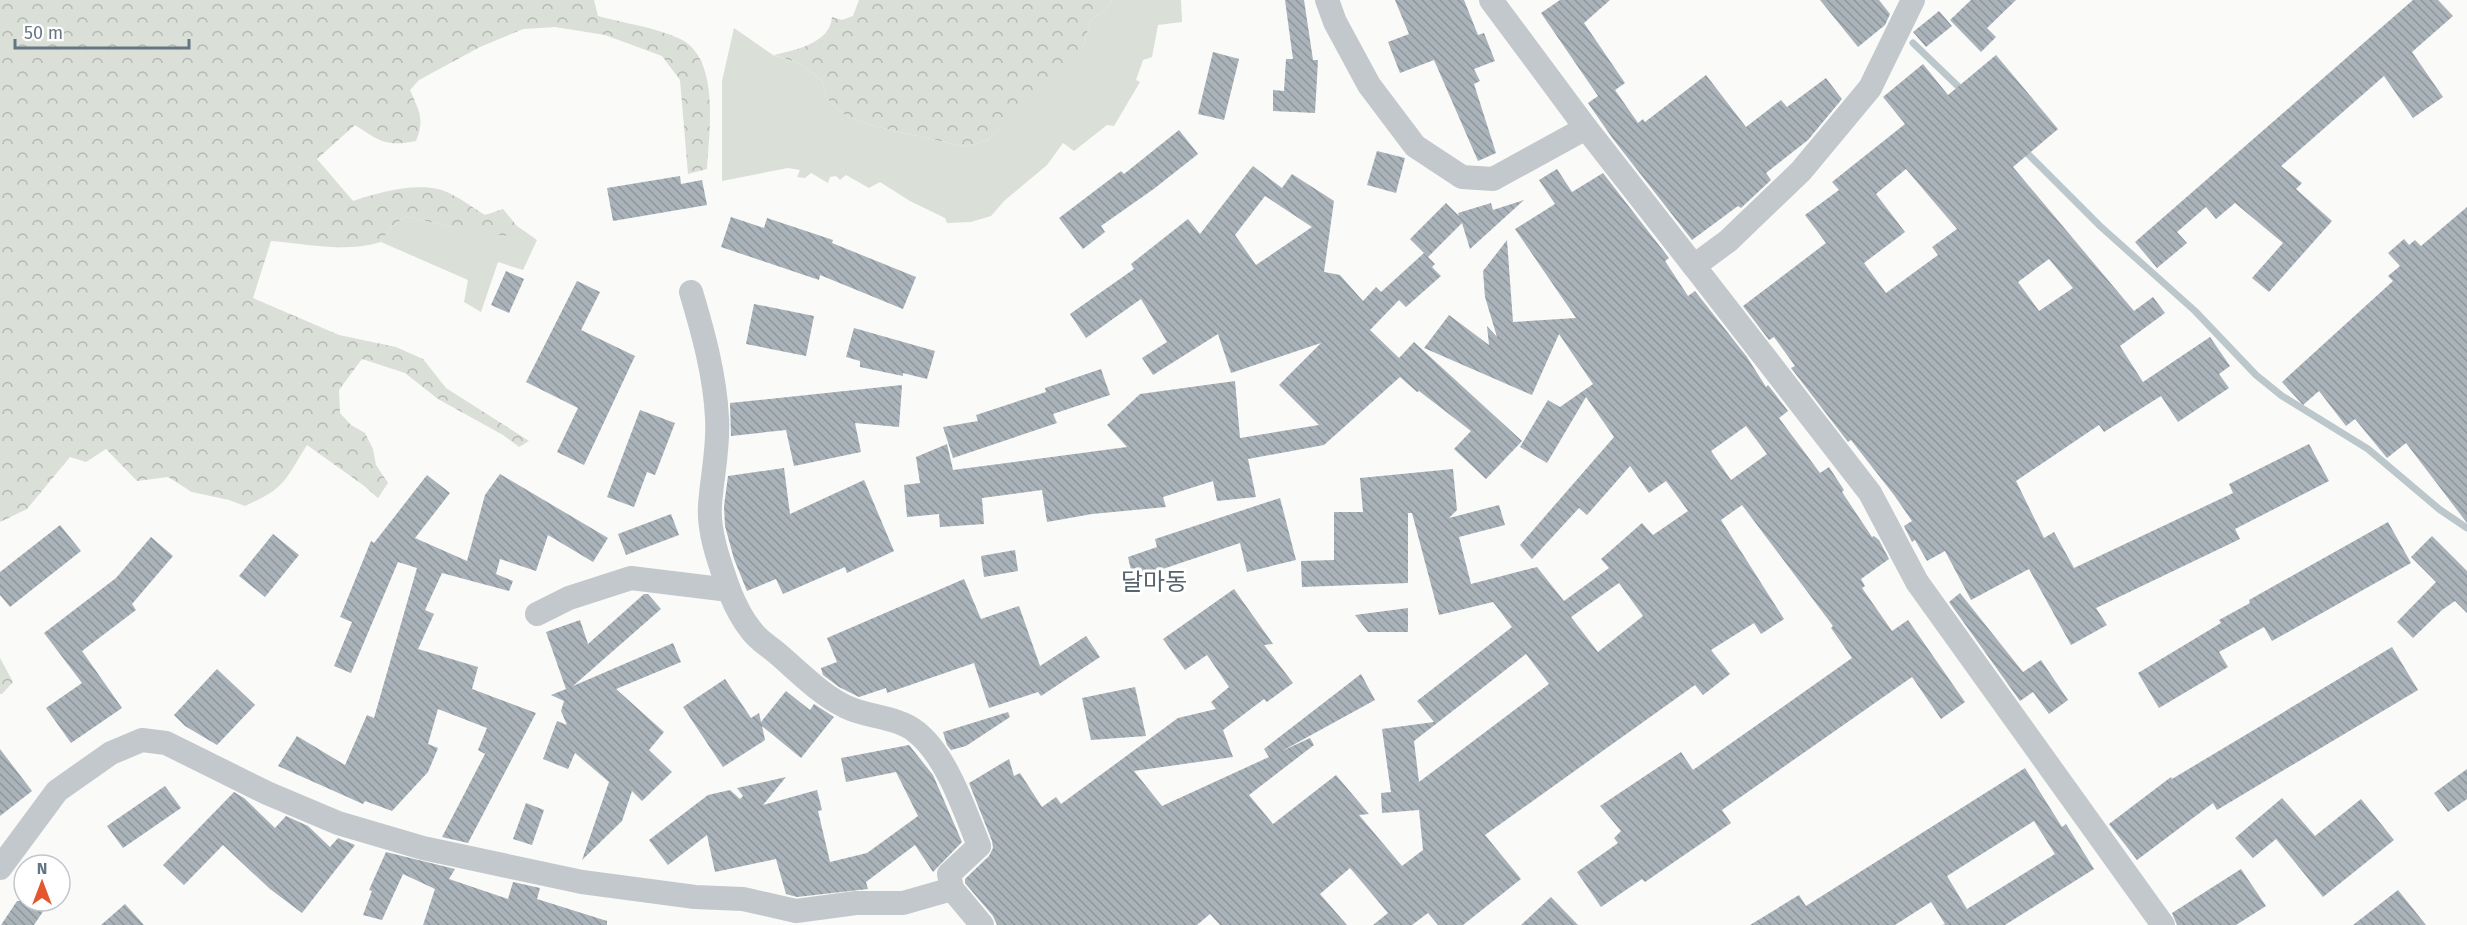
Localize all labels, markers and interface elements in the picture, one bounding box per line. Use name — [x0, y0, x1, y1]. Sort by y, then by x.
scale bar — [15, 12, 189, 50]
text: 50 m — [24, 22, 63, 44]
district label: 달마동 — [1121, 568, 1187, 596]
north arrow — [12, 853, 72, 913]
text: N — [37, 859, 47, 878]

